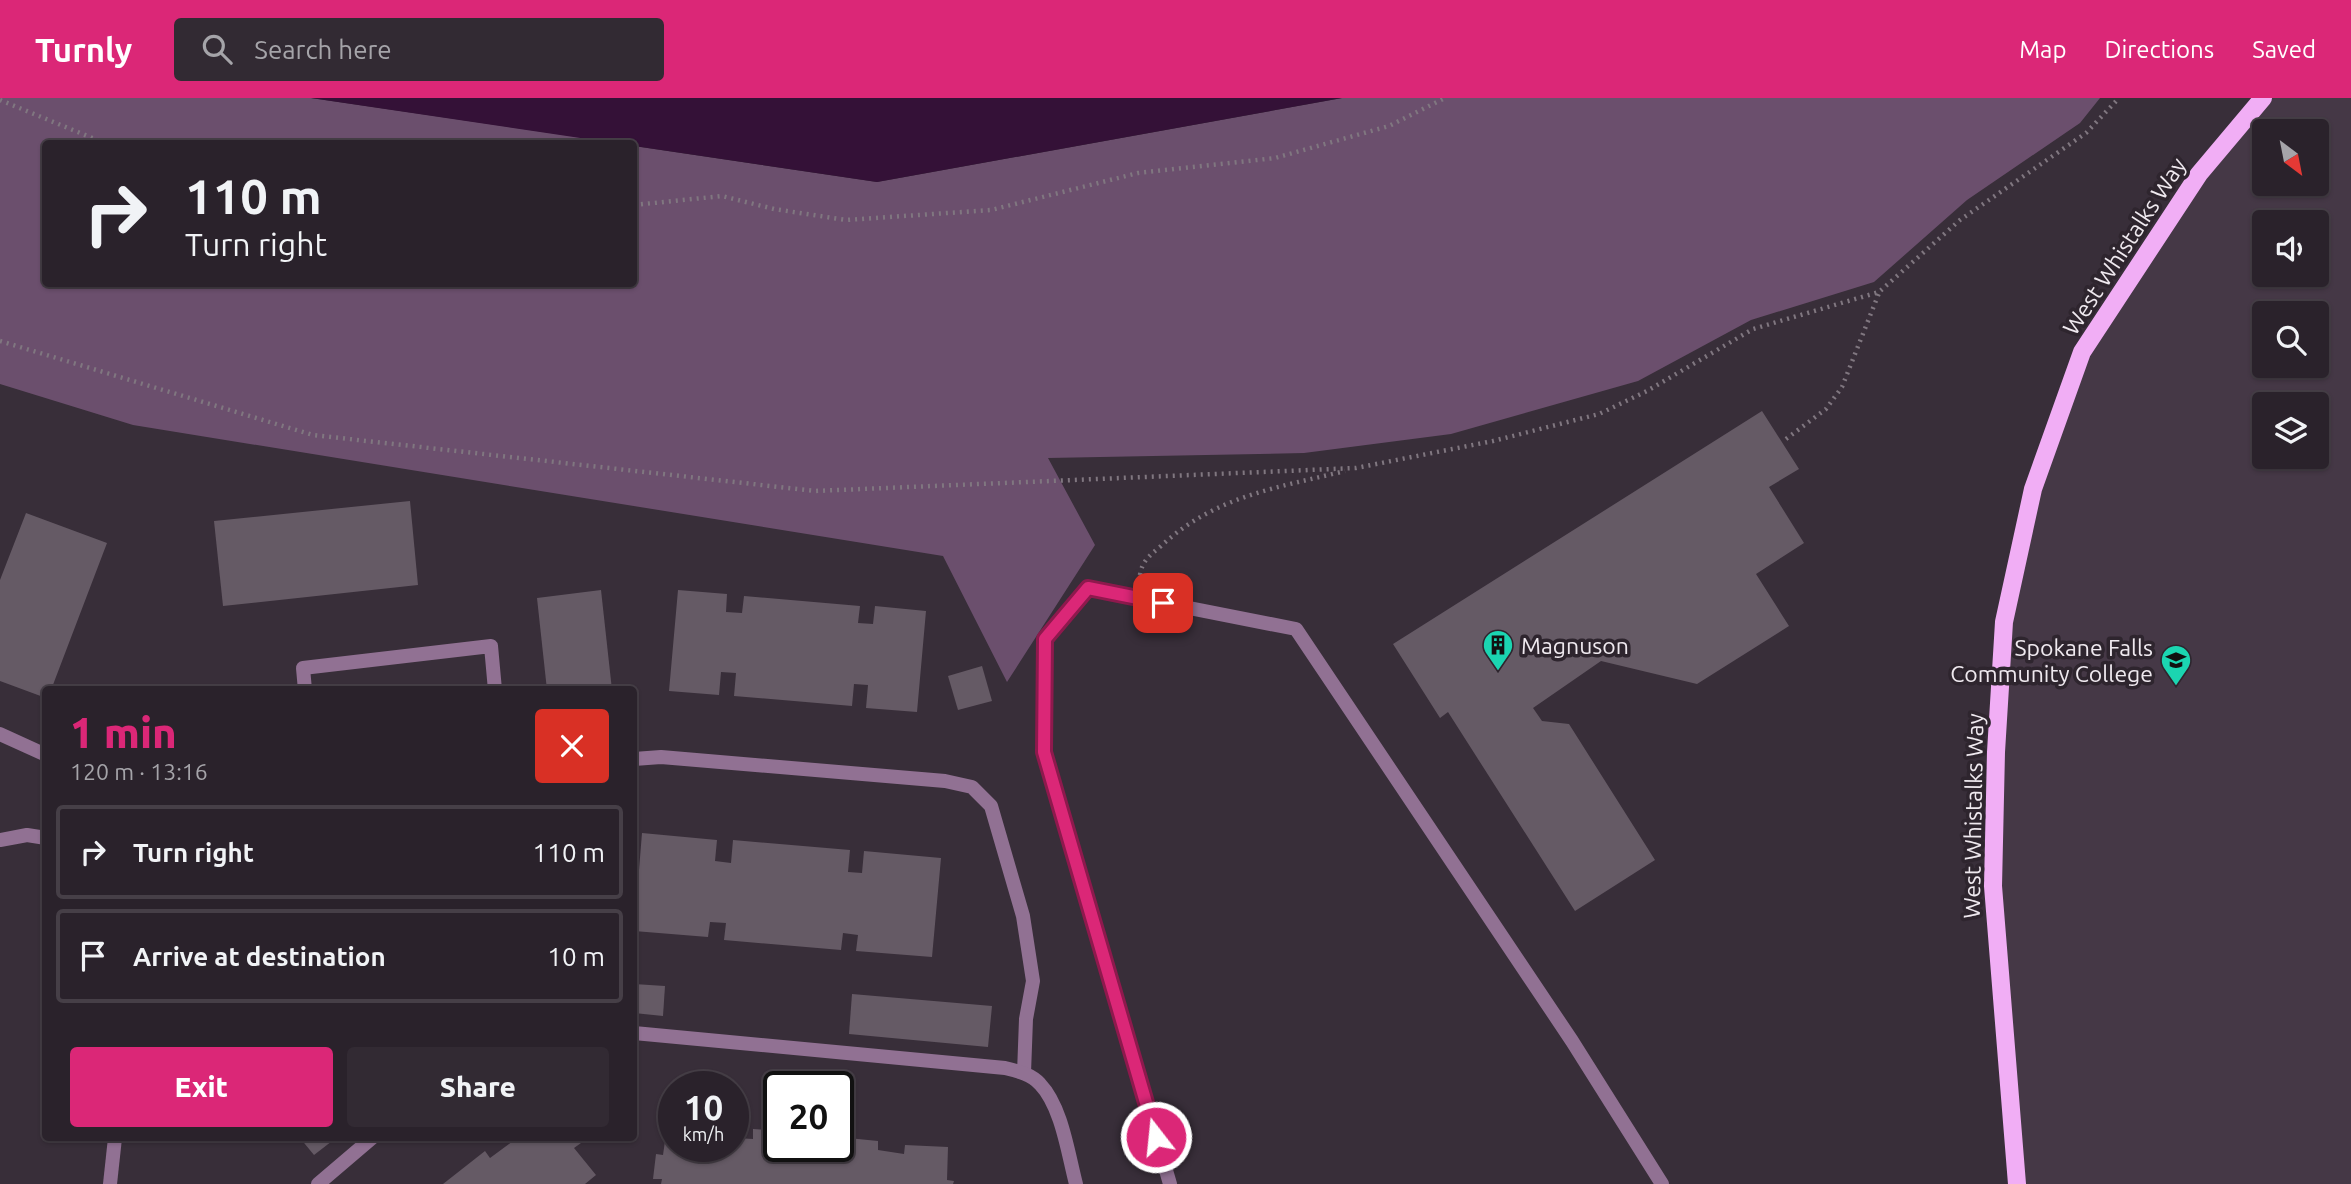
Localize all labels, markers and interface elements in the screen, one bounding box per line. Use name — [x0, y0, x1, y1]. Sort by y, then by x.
search box — [174, 18, 664, 81]
icon: search — [198, 30, 236, 68]
text: Turnly — [35, 31, 132, 68]
text: Search here — [254, 35, 392, 64]
text: Map — [2019, 36, 2066, 63]
text: Directions — [2104, 36, 2214, 63]
text: Saved — [2252, 36, 2316, 63]
north arrow — [2252, 119, 2329, 196]
map controls — [2252, 119, 2329, 469]
street label: West Whistalks Way — [2058, 153, 2190, 339]
icon: right — [70, 168, 161, 259]
text: 110 m — [185, 168, 322, 223]
button: sound — [2252, 210, 2329, 287]
text: Turn right — [185, 226, 327, 262]
button: search — [2252, 301, 2329, 378]
button: layers — [2252, 392, 2329, 469]
pin — [1133, 573, 1193, 633]
icon: arrive — [1144, 584, 1182, 622]
building icon: Magnuson — [1481, 628, 1515, 672]
place label: Magnuson — [1521, 633, 1629, 658]
place label: Spokane Falls Community College — [1950, 635, 2153, 686]
school or university icon: Spokane Falls Community College — [2159, 643, 2193, 687]
text: 1 min — [70, 709, 177, 756]
button: close — [535, 709, 609, 783]
street label: West Whistalks Way — [1959, 713, 1987, 919]
text: 120 m · 13:16 — [70, 759, 208, 784]
icon: right — [74, 833, 112, 871]
text: Turn right — [133, 838, 254, 867]
text: 110 m — [533, 838, 605, 867]
icon: arrive — [74, 937, 112, 975]
text: Arrive at destination — [133, 942, 386, 971]
text: 10 m — [547, 942, 605, 971]
button: Exit — [70, 1047, 333, 1127]
button: Share — [347, 1047, 609, 1127]
speed limit sign: 20 — [763, 1071, 854, 1162]
text: 10 — [684, 1087, 723, 1127]
position arrow — [1119, 1100, 1193, 1174]
text: km/h — [683, 1124, 724, 1144]

